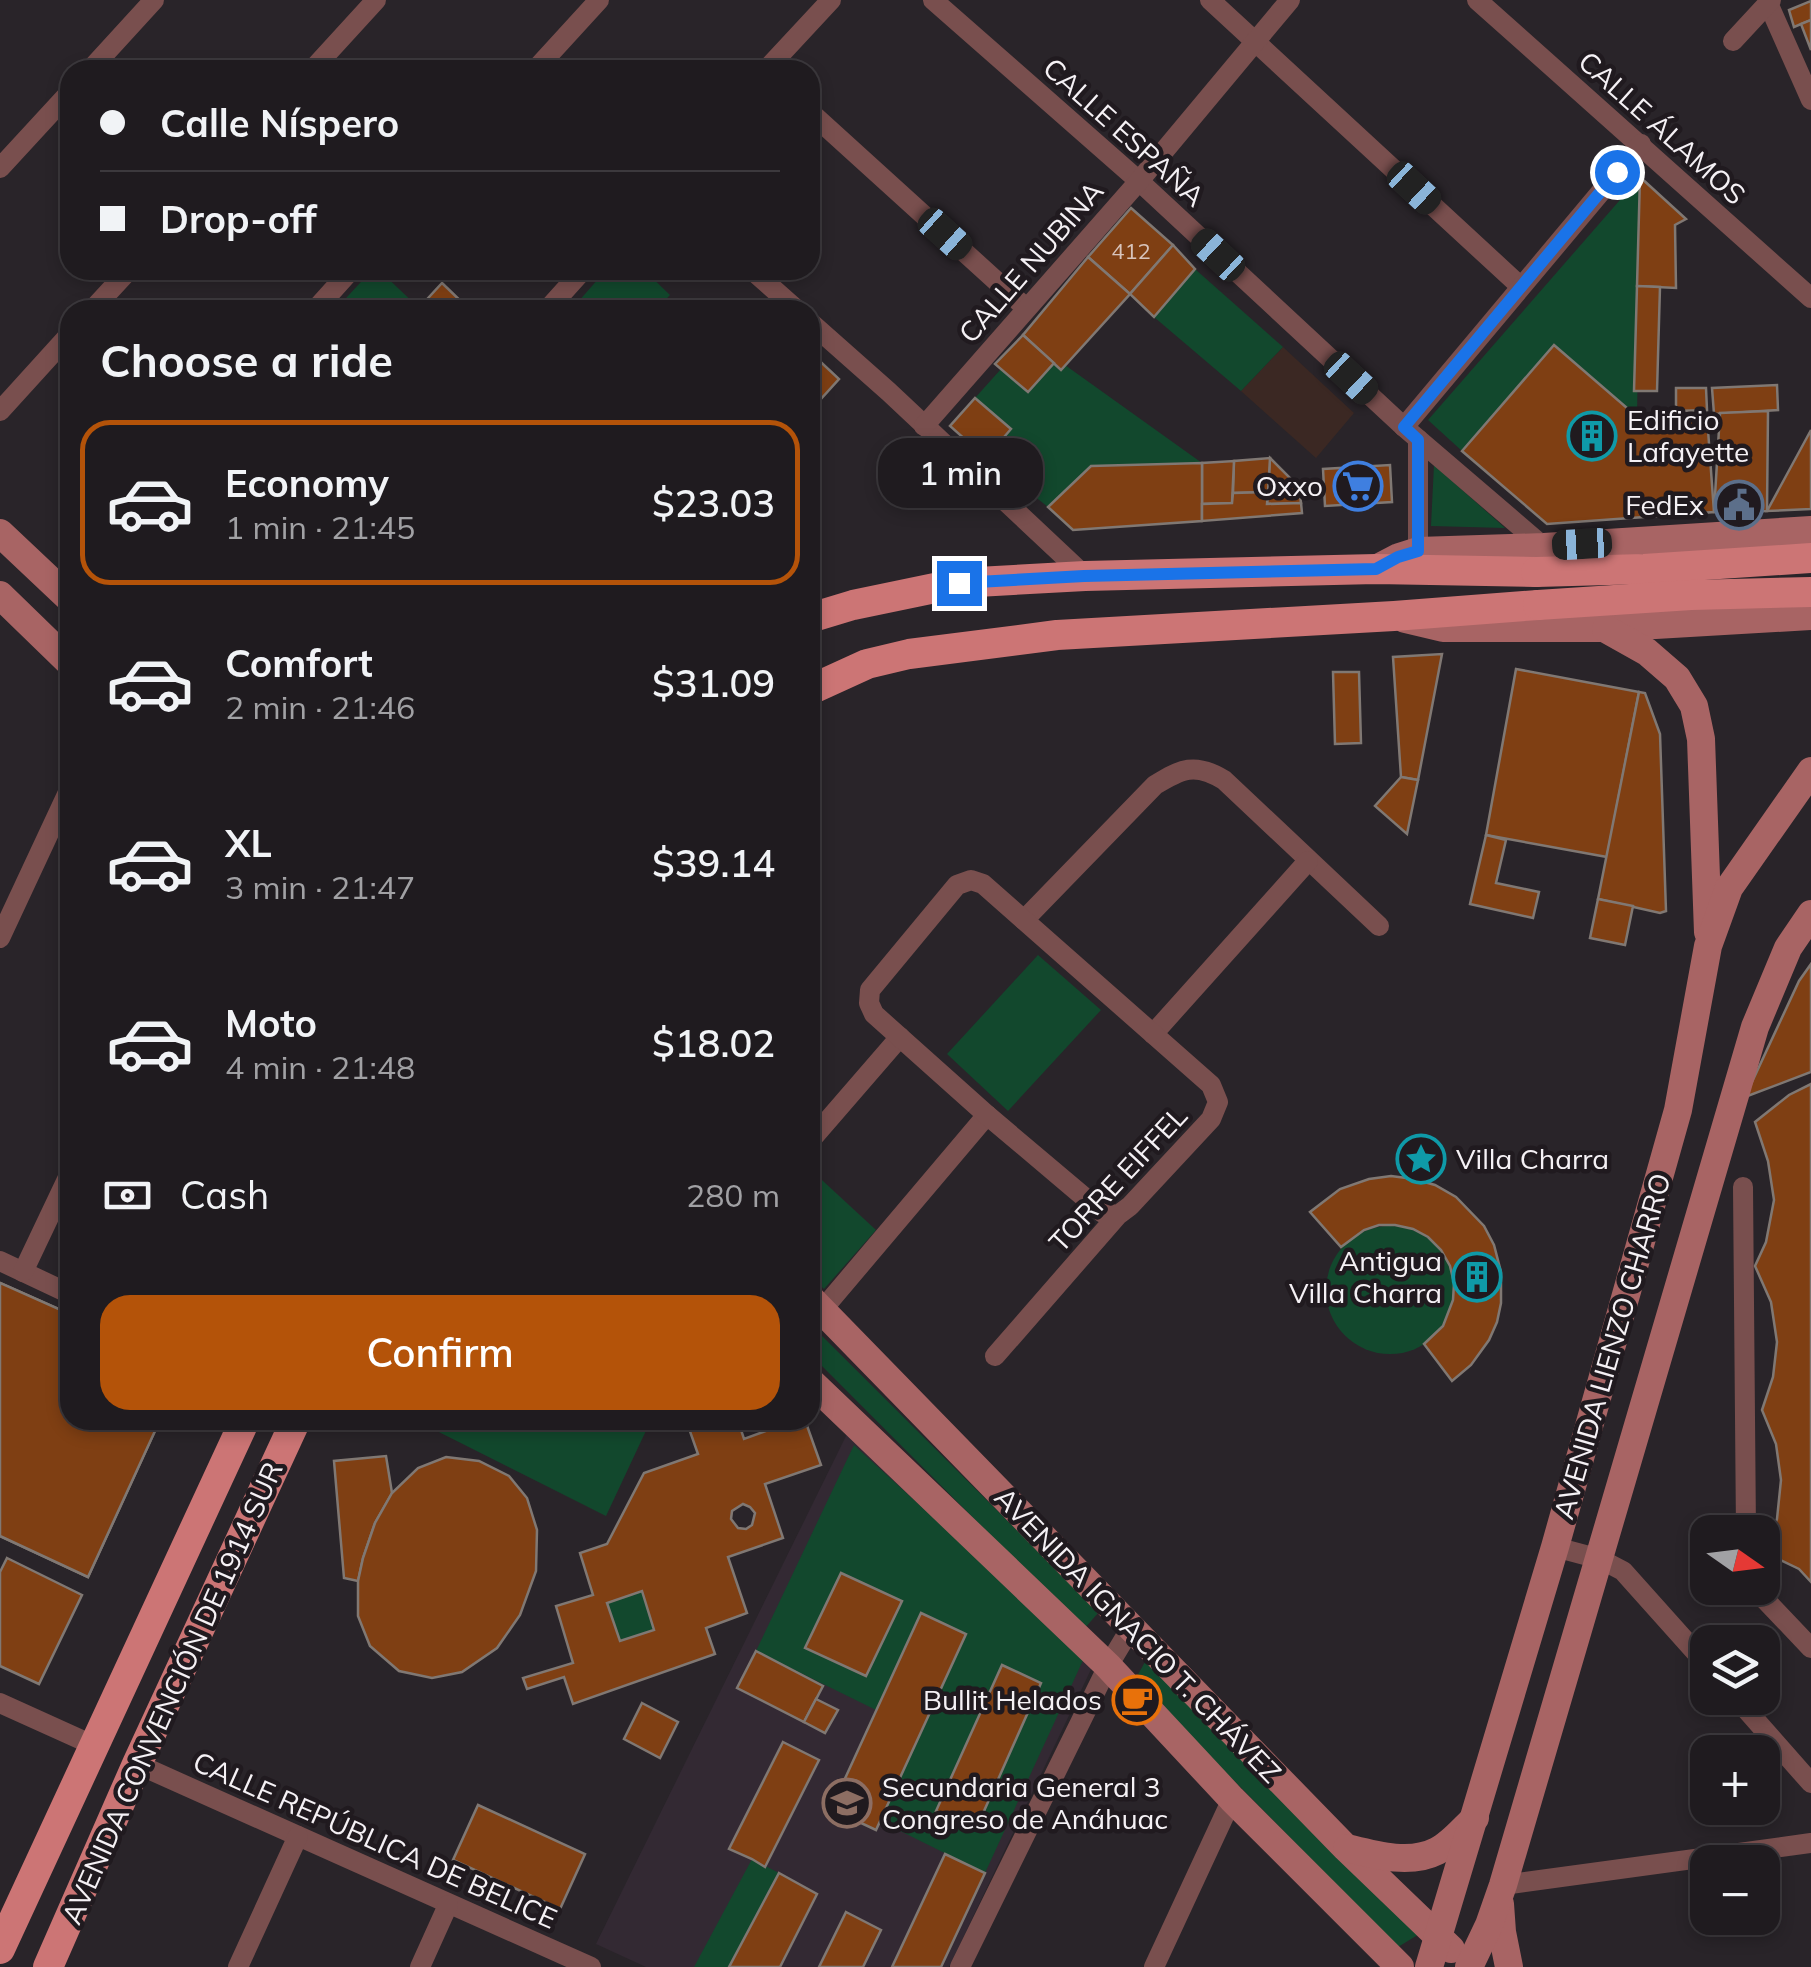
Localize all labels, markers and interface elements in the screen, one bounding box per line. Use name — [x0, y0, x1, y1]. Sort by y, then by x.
street label: CALLE ÁLAMOS — [1572, 44, 1753, 212]
street label: CALLE ESPAÑA — [1036, 50, 1213, 214]
text: Calle Níspero — [160, 99, 399, 147]
route start — [1595, 150, 1640, 195]
car — [1382, 157, 1446, 219]
street label: CALLE NUBINA — [951, 173, 1111, 350]
text: Drop-off — [160, 195, 317, 243]
car — [913, 203, 977, 265]
car — [1186, 224, 1250, 286]
house number: 412 — [1111, 237, 1151, 265]
text: Choose a ride — [100, 332, 393, 388]
car — [1319, 347, 1383, 409]
place label: Edificio Lafayette — [1627, 402, 1749, 469]
building icon: Edificio Lafayette — [1566, 410, 1618, 462]
callout: 1 min — [876, 438, 1042, 508]
text: 1 min — [919, 453, 1002, 493]
icon: car — [105, 458, 195, 548]
text: Economy — [225, 459, 389, 507]
supermarket icon: Oxxo — [1332, 460, 1384, 512]
place label: Oxxo — [1256, 468, 1323, 503]
text: $23.03 — [652, 479, 775, 527]
public building icon: FedEx — [1713, 479, 1765, 531]
place label: FedEx — [1625, 487, 1704, 522]
text: 1 min · 21:45 — [225, 507, 415, 547]
car — [1551, 527, 1613, 561]
route end — [937, 561, 982, 606]
icon: car — [105, 638, 195, 728]
text: Comfort — [225, 639, 373, 687]
text: $31.09 — [652, 659, 775, 707]
text: 2 min · 21:46 — [225, 687, 415, 727]
icon: car — [105, 818, 195, 908]
text: XL — [225, 819, 272, 867]
text: $39.14 — [652, 839, 775, 887]
text: 3 min · 21:47 — [225, 867, 415, 907]
icon: car — [105, 998, 195, 1088]
text: Moto — [225, 999, 317, 1047]
text: $18.02 — [652, 1019, 775, 1067]
text: 4 min · 21:48 — [225, 1047, 415, 1087]
street label: TORRE EIFFEL — [1041, 1098, 1194, 1259]
place icon: Villa Charra — [1395, 1133, 1447, 1185]
place label: Villa Charra — [1456, 1141, 1609, 1176]
icon: cash — [100, 1168, 155, 1223]
street label: AVENIDA LIENZO CHARRO — [1545, 1169, 1678, 1523]
text: Cash — [180, 1171, 269, 1219]
text: 280 m — [686, 1175, 780, 1215]
place label: Antigua Villa Charra — [1289, 1243, 1442, 1310]
building icon: Antigua Villa Charra — [1451, 1251, 1503, 1303]
button: Confirm — [100, 1295, 780, 1410]
street label: AVENIDA CONVENCIÓN DE 1914 SUR — [53, 1456, 290, 1929]
street label: AVENIDA IGNACIO T. CHÁVEZ — [988, 1480, 1289, 1790]
north arrow — [1690, 1515, 1780, 1605]
map controls — [1690, 1515, 1780, 1935]
button: layers — [1690, 1625, 1780, 1715]
cafe icon: Bullit Helados — [1111, 1674, 1163, 1726]
place label: Bullit Helados — [923, 1682, 1102, 1717]
button: + — [1690, 1735, 1780, 1825]
street label: CALLE REPÚBLICA DE BELICE — [188, 1743, 563, 1936]
place label: Secundaria General 3 Congreso de Anáhuac — [882, 1769, 1168, 1836]
school or university icon: Secundaria General 3 Congreso de Anáhuac — [821, 1777, 873, 1829]
button: − — [1690, 1845, 1780, 1935]

